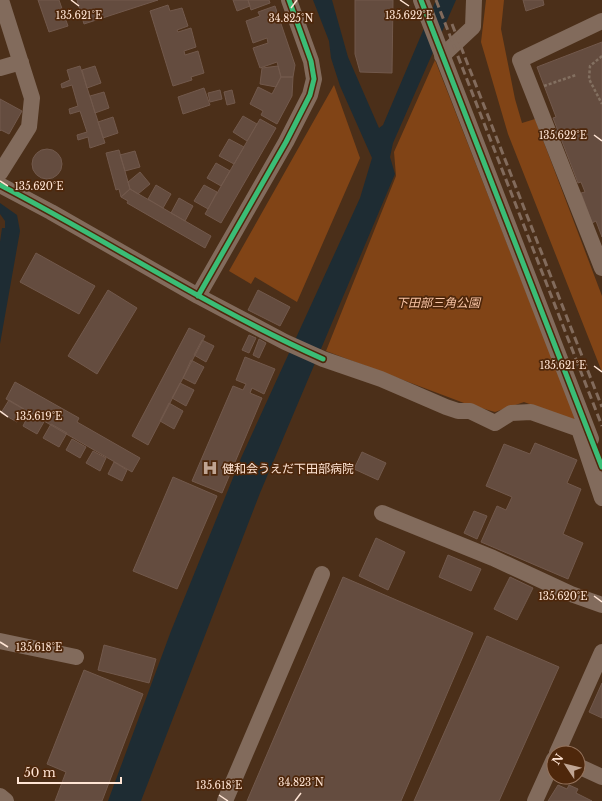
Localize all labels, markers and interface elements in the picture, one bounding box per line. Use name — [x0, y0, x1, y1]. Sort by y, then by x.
text: 135.621°E — [56, 9, 102, 22]
text: 135.622°E — [385, 9, 433, 22]
text: 34.825°N — [268, 12, 314, 25]
text: 135.622°E — [539, 129, 587, 142]
text: 135.620°E — [14, 180, 64, 193]
park label: 下田部三角公園 — [396, 295, 482, 310]
text: 135.621°E — [540, 359, 586, 372]
text: 135.619°E — [16, 410, 62, 423]
hospital icon: 健和会うえだ下田部病院 — [201, 459, 219, 477]
place label: 健和会うえだ下田部病院 — [222, 461, 354, 476]
text: 135.620°E — [538, 590, 588, 603]
text: 135.618°E — [16, 641, 62, 654]
north arrow — [546, 745, 586, 785]
text: N — [549, 750, 567, 768]
scale bar — [18, 759, 121, 785]
text: 50 m — [24, 765, 56, 780]
text: 34.823°N — [278, 776, 324, 789]
text: 135.618°E — [196, 779, 242, 792]

